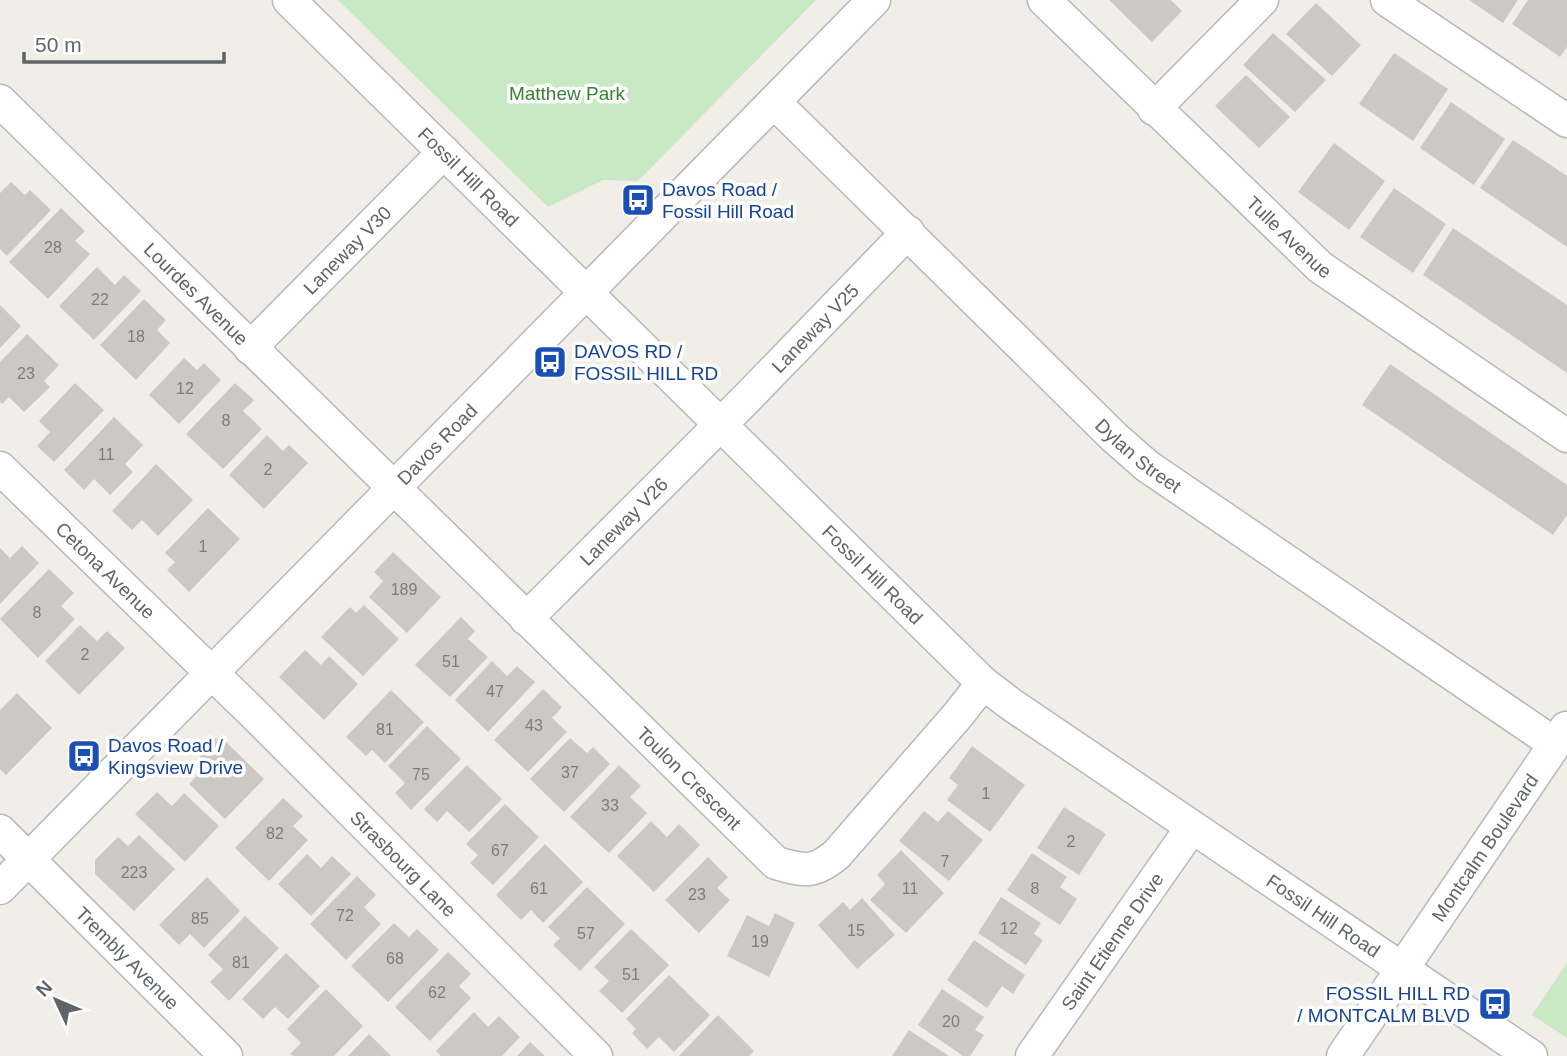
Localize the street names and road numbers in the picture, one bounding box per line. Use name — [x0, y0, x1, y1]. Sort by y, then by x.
street label: Fossil Hill Road — [414, 123, 523, 231]
street label: Tulle Avenue — [1243, 192, 1335, 282]
street label: Laneway V30 — [299, 202, 395, 298]
street label: Lourdes Avenue — [140, 238, 252, 349]
street label: Laneway V25 — [767, 279, 863, 377]
street label: Davos Road — [393, 399, 481, 489]
street label: Dylan Street — [1091, 414, 1186, 497]
street label: Laneway V26 — [575, 473, 672, 570]
street label: Cetona Avenue — [52, 518, 160, 623]
street label: Fossil Hill Road — [818, 521, 927, 628]
street label: Toulon Crescent — [633, 722, 746, 834]
street label: Montcalm Boulevard — [1427, 770, 1542, 925]
street label: Strasbourg Lane — [346, 806, 461, 921]
street label: Saint Etienne Drive — [1057, 868, 1167, 1014]
street label: Fossil Hill Road — [1263, 870, 1384, 961]
street label: Trembly Avenue — [72, 902, 183, 1014]

